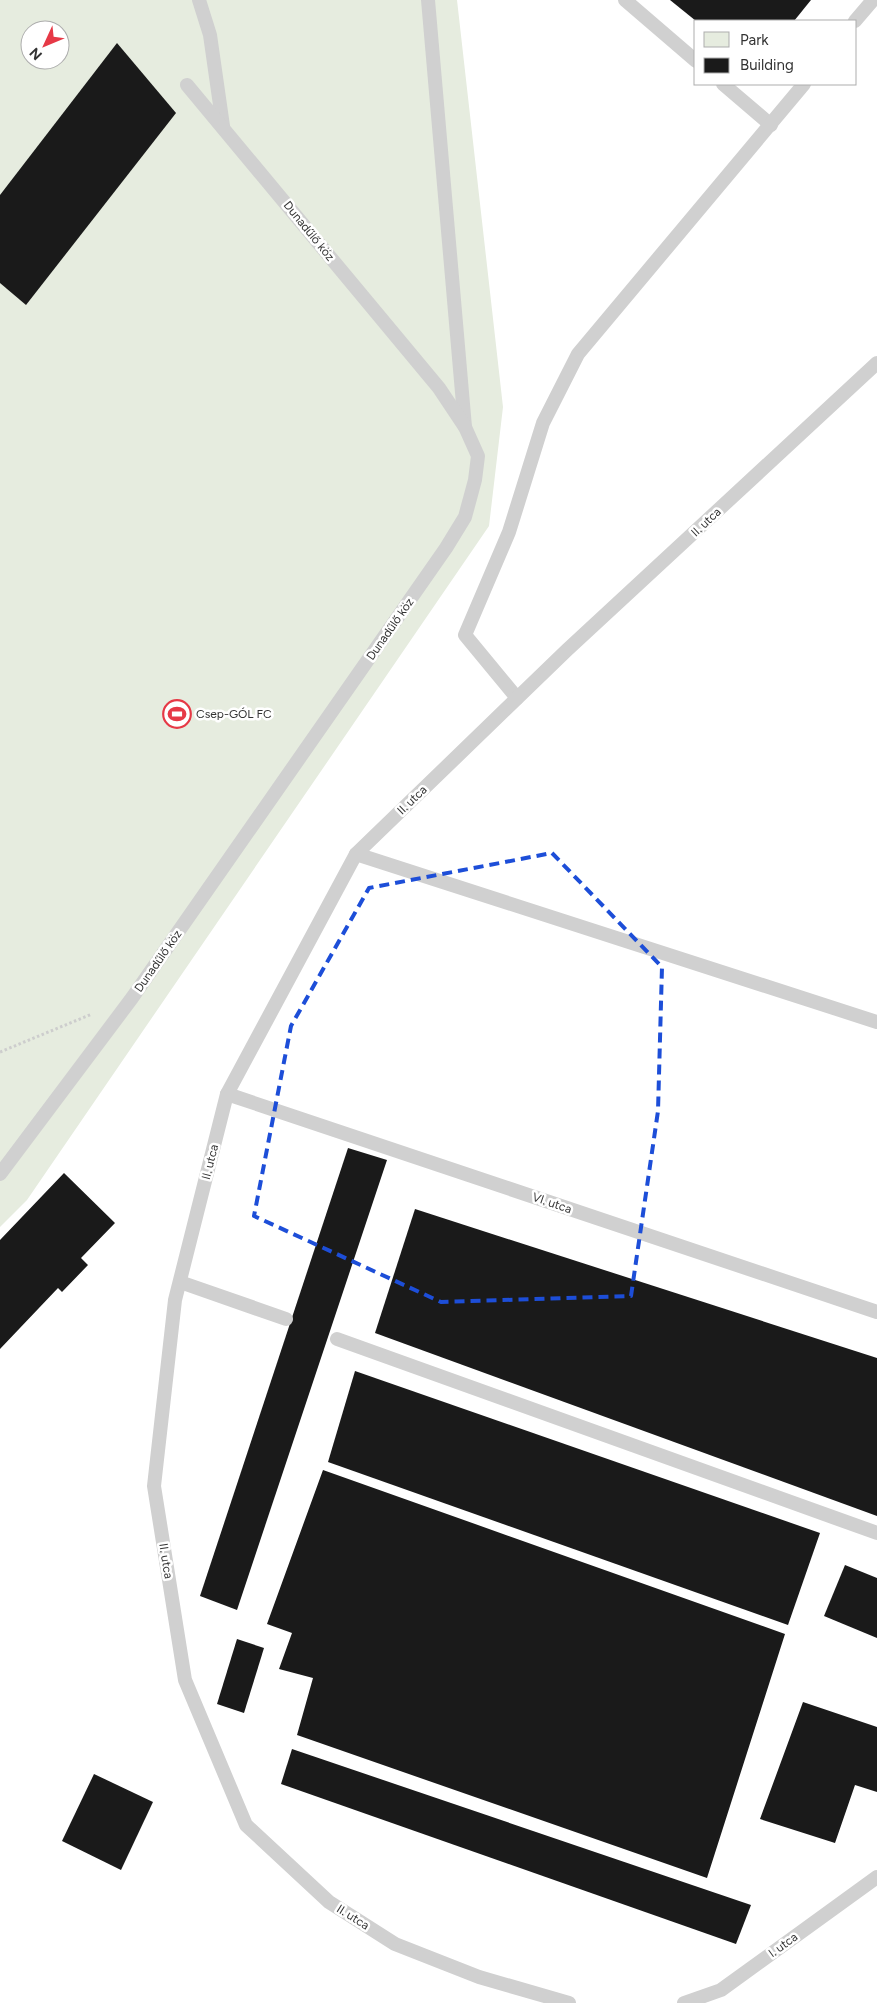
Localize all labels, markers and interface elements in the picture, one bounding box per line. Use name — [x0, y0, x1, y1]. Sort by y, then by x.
north arrow — [20, 20, 70, 70]
legend — [694, 20, 857, 85]
text: Park — [740, 31, 769, 49]
text: N — [26, 44, 46, 63]
text: Building — [740, 56, 794, 74]
street label: Dunadűlő köz — [281, 198, 337, 264]
street label: II. utca — [688, 505, 724, 539]
street label: Dunadűlő köz — [363, 595, 417, 663]
sports icon: Csep-GÓL FC — [162, 699, 192, 729]
place label: Csep-GÓL FC — [196, 707, 272, 721]
street label: II. utca — [394, 783, 430, 817]
street label: Dunadűlő köz — [131, 927, 185, 995]
street label: II. utca — [199, 1143, 221, 1181]
street label: VI. utca — [530, 1190, 574, 1216]
street label: II. utca — [156, 1542, 176, 1580]
street label: II. utca — [334, 1902, 372, 1932]
street label: I. utca — [766, 1930, 800, 1960]

